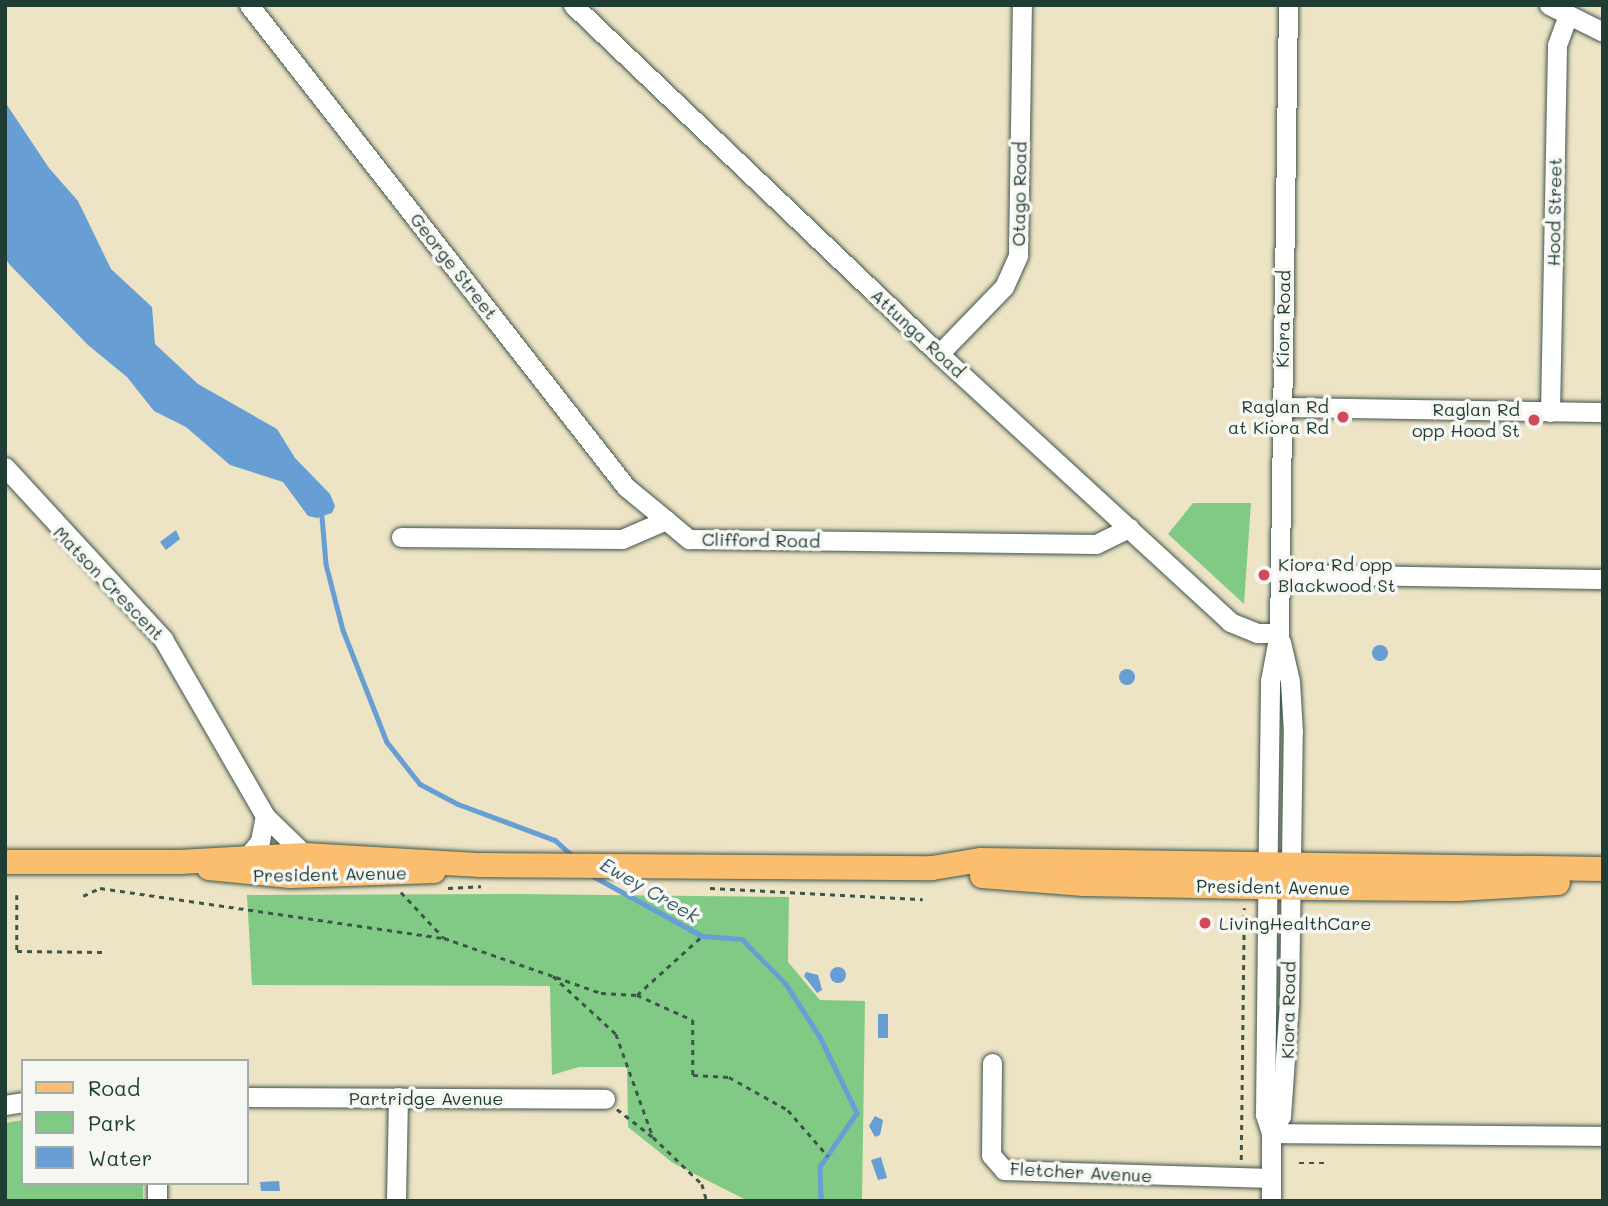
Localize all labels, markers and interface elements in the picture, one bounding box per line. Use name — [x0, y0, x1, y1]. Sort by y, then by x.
street label: Otago Road — [1007, 141, 1031, 247]
street label: Hood Street — [1542, 157, 1566, 267]
street label: George Street — [406, 209, 502, 323]
street label: Kiora Road — [1271, 270, 1295, 368]
street label: Attunga Road — [867, 284, 969, 382]
place label: Raglan Rd at Kiora Rd — [1228, 396, 1329, 438]
place label: Raglan Rd opp Hood St — [1412, 399, 1520, 442]
marker: Raglan Rd at Kiora Rd — [1335, 409, 1351, 425]
marker: Raglan Rd opp Hood St — [1526, 412, 1542, 428]
street label: Matson Crescent — [49, 522, 169, 644]
street label: Clifford Road — [702, 528, 820, 552]
place label: Kiora Rd opp Blackwood St — [1278, 554, 1396, 596]
marker: Kiora Rd opp Blackwood St — [1256, 567, 1272, 583]
water label: Ewey Creek — [597, 853, 703, 927]
street label: President Avenue — [253, 862, 407, 886]
street label: President Avenue — [1196, 875, 1350, 899]
place label: LivingHealthCare — [1219, 912, 1371, 934]
marker: LivingHealthCare — [1197, 915, 1213, 931]
street label: Kiora Road — [1276, 961, 1300, 1059]
legend — [21, 1059, 248, 1185]
text: Road — [88, 1074, 140, 1101]
street label: Partridge Avenue — [349, 1087, 503, 1109]
text: Park — [88, 1109, 136, 1136]
text: Water — [88, 1144, 152, 1171]
street label: Fletcher Avenue — [1009, 1157, 1153, 1187]

